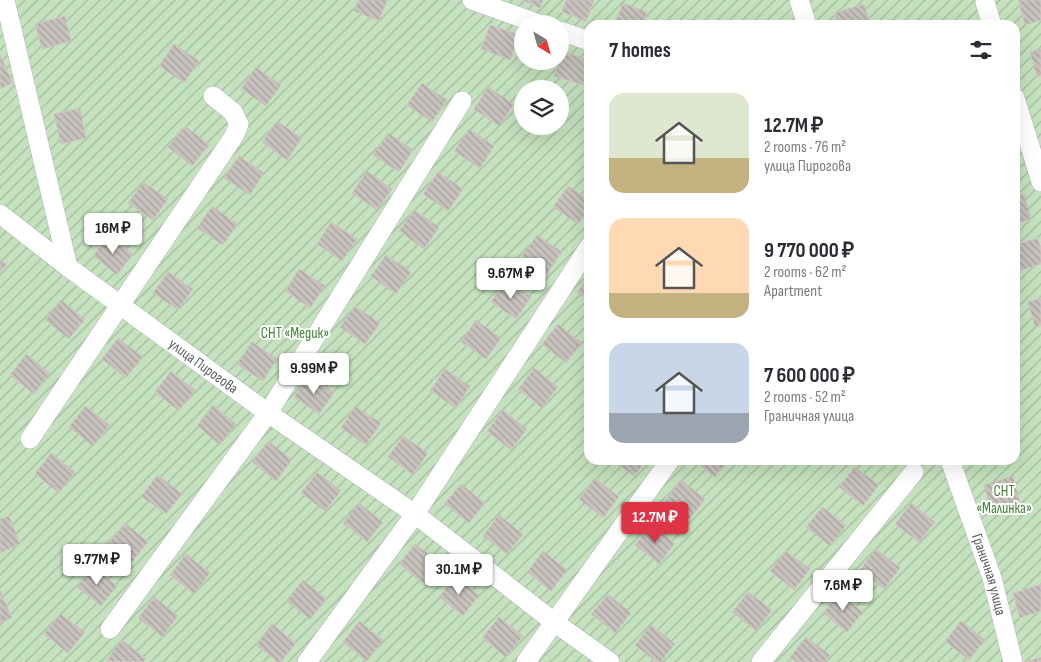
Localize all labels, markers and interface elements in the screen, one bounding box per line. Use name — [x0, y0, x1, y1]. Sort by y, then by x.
north arrow — [514, 15, 569, 70]
map controls — [514, 15, 569, 135]
icon: filters — [967, 36, 995, 64]
text: 7 homes — [609, 38, 671, 63]
button: layers — [514, 80, 569, 135]
icon: home — [649, 113, 709, 173]
text: 12.7M ₽ — [764, 113, 824, 138]
text: 2 rooms · 76 m² — [764, 138, 846, 157]
text: улица Пирогова — [764, 157, 851, 176]
pin: 16M ₽ — [78, 212, 148, 255]
text: 16M ₽ — [95, 219, 131, 238]
icon: home — [649, 238, 709, 298]
text: 9 770 000 ₽ — [764, 238, 854, 263]
pin: 9.67M ₽ — [465, 258, 557, 300]
text: 2 rooms · 62 m² — [764, 263, 847, 282]
text: 9.67M ₽ — [487, 264, 535, 283]
text: Apartment — [764, 282, 822, 301]
park label: СНТ «Медик» — [261, 324, 329, 343]
street label: улица Пирогова — [164, 334, 242, 398]
pin: 9.99M ₽ — [268, 352, 360, 395]
text: 9.99M ₽ — [290, 359, 338, 378]
icon: home — [649, 363, 709, 423]
text: 7 600 000 ₽ — [764, 363, 855, 388]
text: 2 rooms · 52 m² — [764, 388, 846, 407]
text: Граничная улица — [764, 407, 854, 426]
park label: СНТ «Малинка» — [976, 482, 1032, 518]
pin: 12.7M ₽ — [609, 502, 701, 544]
text: 12.7M ₽ — [632, 508, 678, 527]
street label: Граничная улица — [967, 531, 1010, 618]
pin: 9.77M ₽ — [51, 544, 143, 586]
text: 9.77M ₽ — [74, 550, 120, 569]
pin: 30.1M ₽ — [413, 554, 505, 596]
text: 30.1M ₽ — [436, 560, 482, 579]
pin: 7.6M ₽ — [802, 570, 884, 612]
text: 7.6M ₽ — [824, 576, 862, 595]

